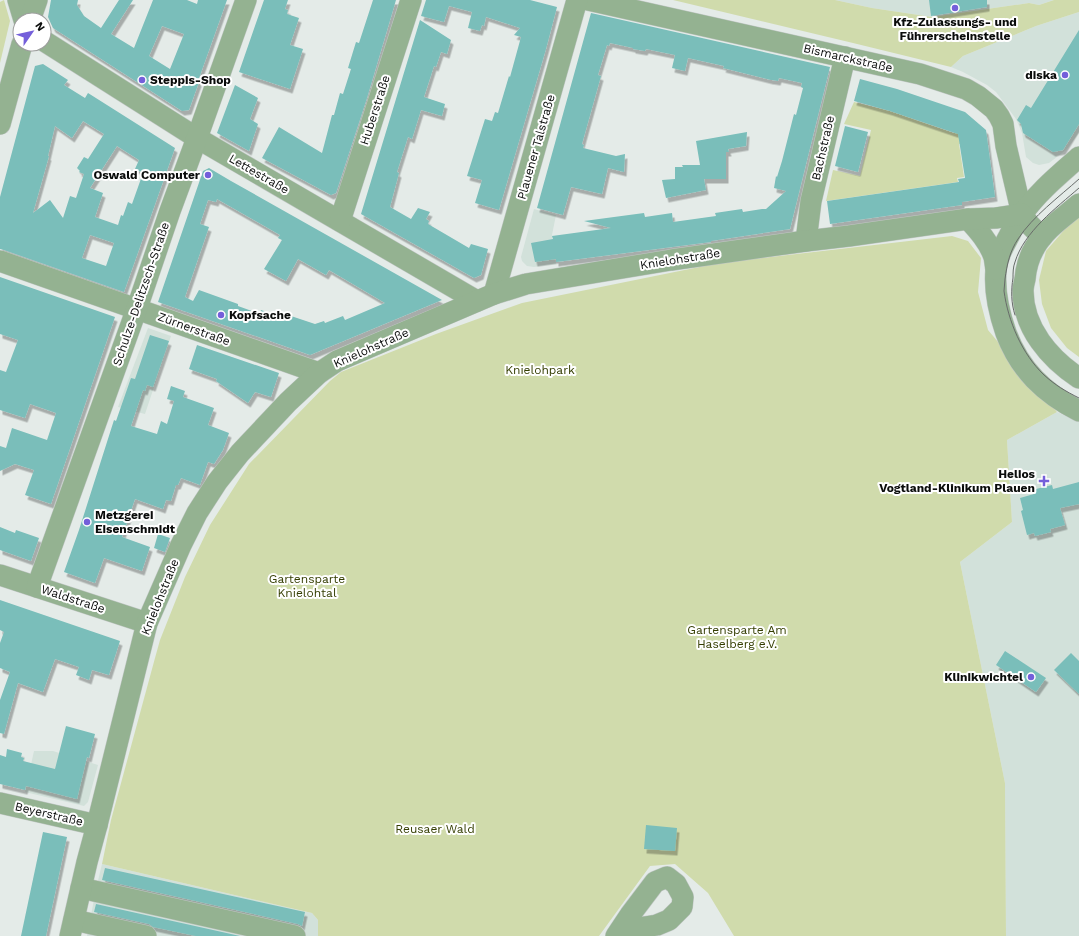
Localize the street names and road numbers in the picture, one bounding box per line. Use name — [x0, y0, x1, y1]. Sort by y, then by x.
street label: Bismarckstraße — [802, 41, 894, 75]
street label: Huberstraße — [357, 73, 393, 147]
street label: Plauener Talstraße — [514, 93, 558, 201]
street label: Bachstraße — [809, 114, 837, 182]
street label: Lettestraße — [226, 151, 292, 197]
street label: Schulze-Delitzsch-Straße — [110, 220, 172, 368]
street label: Knielohstraße — [639, 246, 721, 272]
street label: Zürnerstraße — [156, 309, 232, 349]
street label: Knielohstraße — [331, 325, 411, 371]
street label: Knielohstraße — [138, 557, 182, 637]
street label: Waldstraße — [39, 582, 107, 616]
street label: Beyerstraße — [14, 799, 84, 829]

